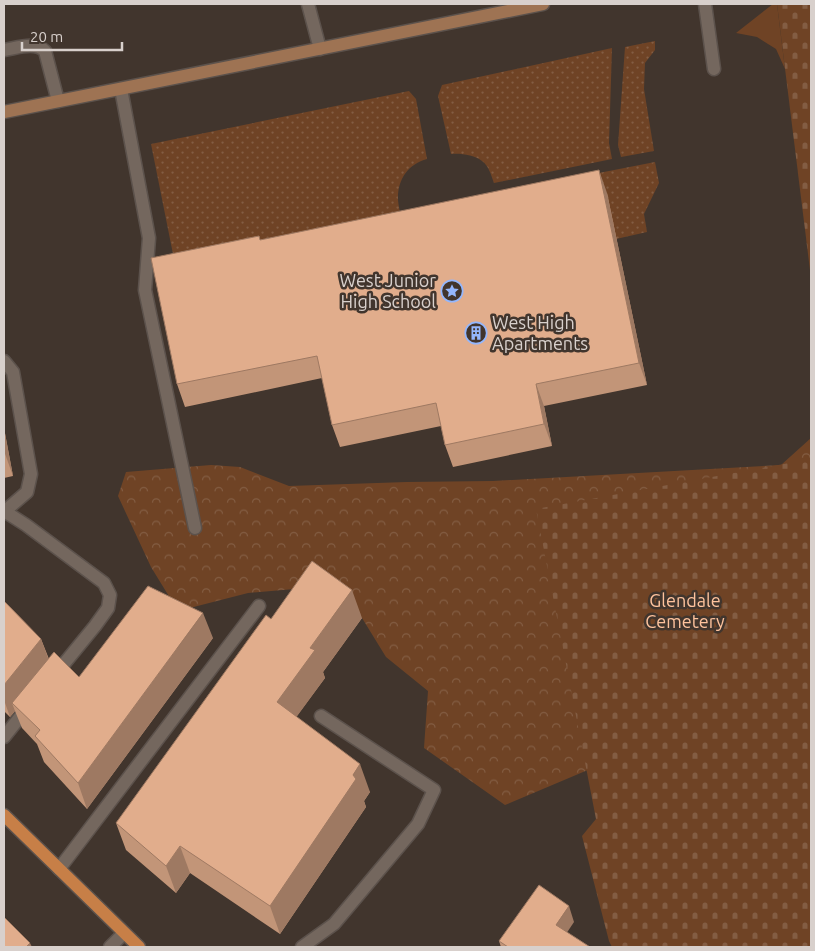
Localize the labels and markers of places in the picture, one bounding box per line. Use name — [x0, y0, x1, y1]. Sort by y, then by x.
place label: West Junior High School — [340, 270, 436, 311]
place icon: West Junior High School — [440, 279, 464, 303]
place label: West High Apartments — [492, 312, 588, 353]
building icon: West High Apartments — [464, 321, 488, 345]

